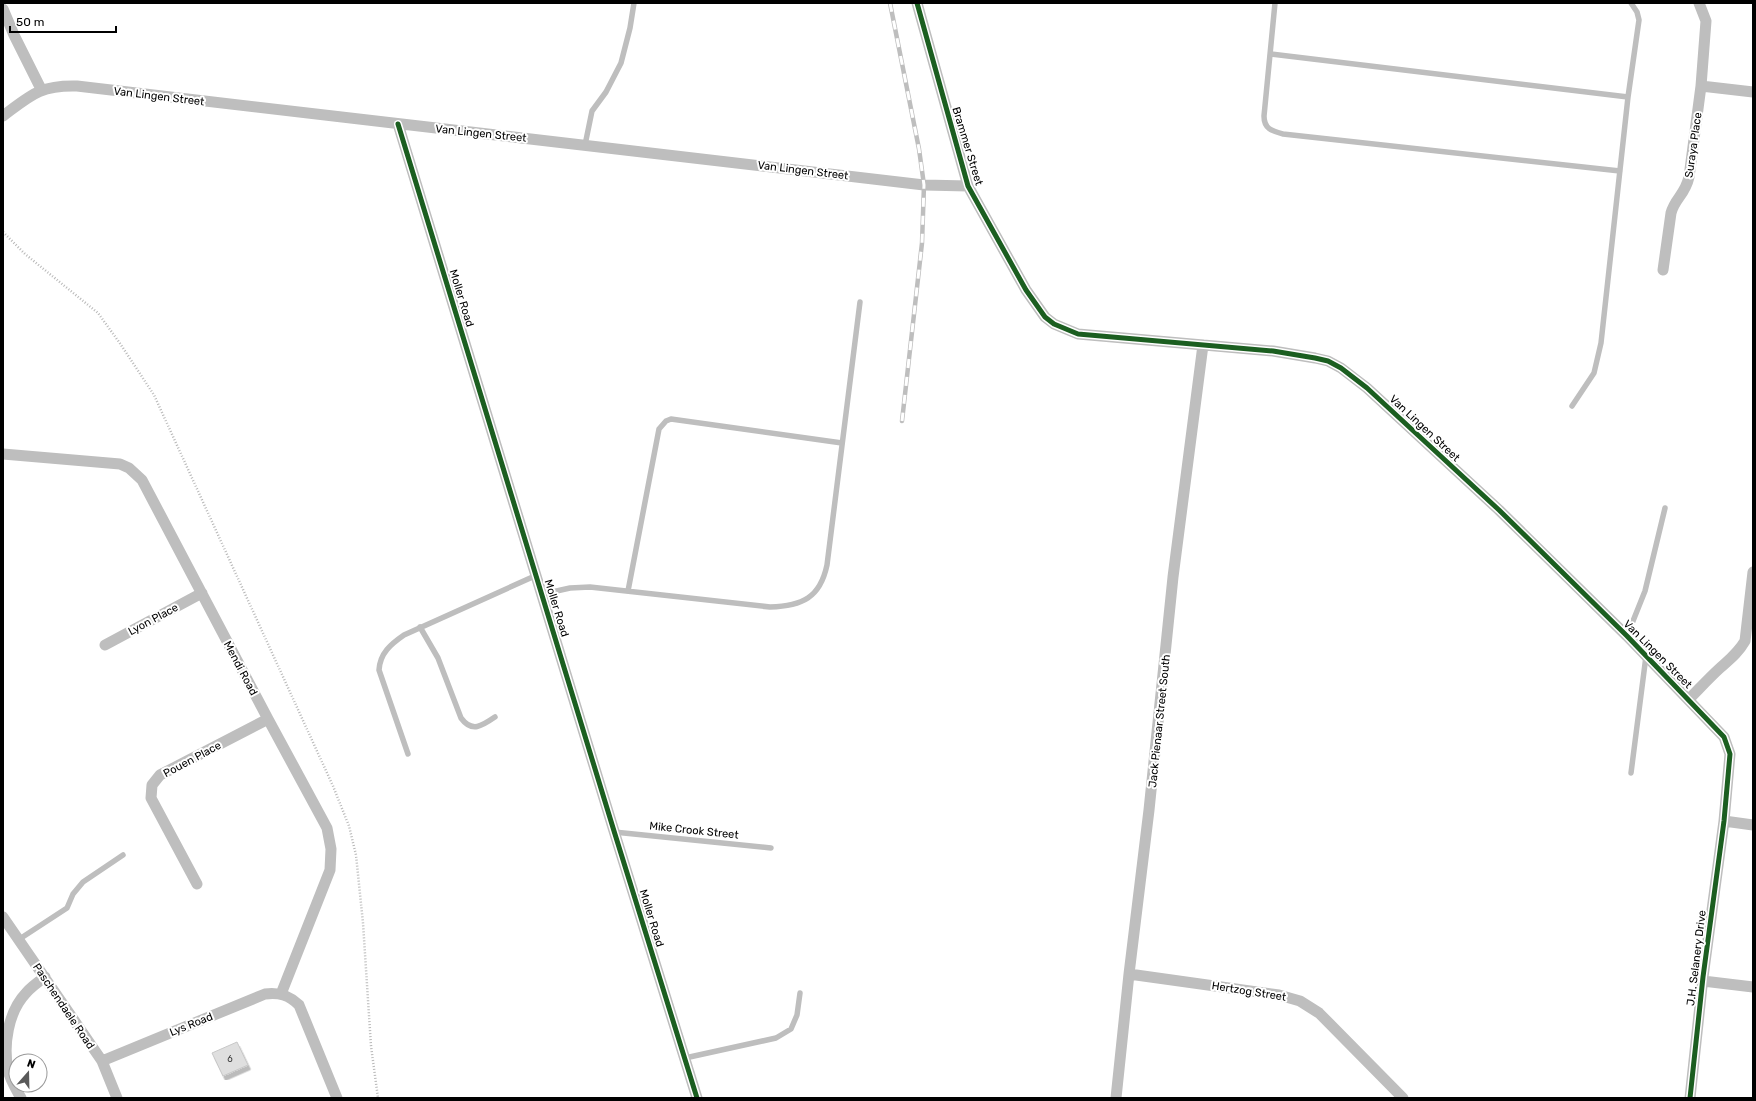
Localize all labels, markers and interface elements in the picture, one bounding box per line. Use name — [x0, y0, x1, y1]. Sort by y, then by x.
scale bar — [10, 8, 116, 34]
text: 50 m — [16, 15, 44, 29]
street label: Van Lingen Street — [113, 84, 206, 109]
street label: Brammer Street — [949, 105, 986, 188]
street label: Suraya Place — [1682, 111, 1705, 179]
street label: Van Lingen Street — [435, 122, 528, 145]
street label: Van Lingen Street — [757, 158, 850, 183]
street label: Moller Road — [447, 268, 476, 328]
street label: Van Lingen Street — [1387, 392, 1463, 465]
street label: Moller Road — [542, 578, 571, 638]
street label: Lyon Place — [126, 601, 180, 638]
street label: Van Lingen Street — [1621, 617, 1695, 692]
street label: Mendi Road — [221, 639, 260, 698]
street label: Jack Pienaar Street South — [1146, 654, 1173, 788]
street label: Pouen Place — [161, 739, 223, 780]
street label: Mike Crook Street — [649, 819, 740, 842]
street label: Moller Road — [637, 888, 666, 948]
street label: J.H. Selanery Drive — [1684, 909, 1709, 1007]
street label: Paschendaele Road — [30, 961, 97, 1052]
street label: Hertzog Street — [1211, 979, 1288, 1004]
street label: Lys Road — [168, 1010, 215, 1039]
north arrow — [8, 1053, 48, 1093]
house number: 6 — [227, 1054, 233, 1064]
text: N — [25, 1057, 37, 1072]

